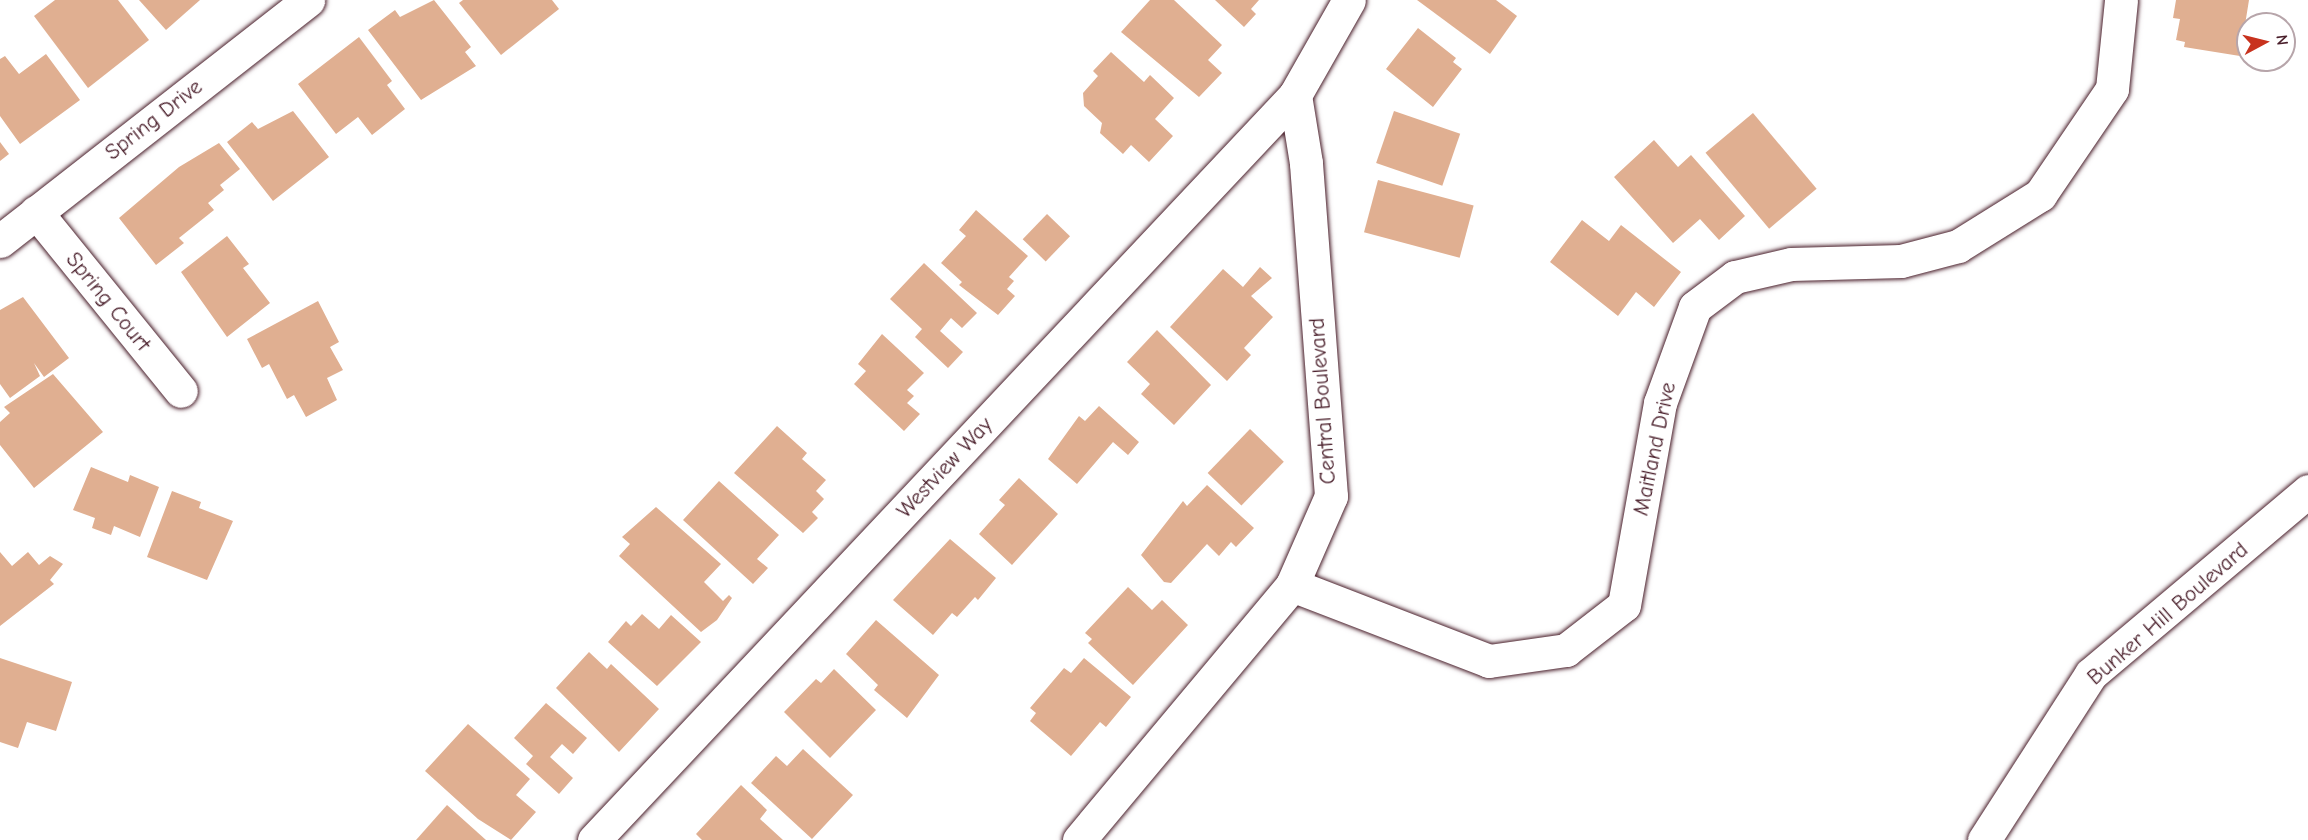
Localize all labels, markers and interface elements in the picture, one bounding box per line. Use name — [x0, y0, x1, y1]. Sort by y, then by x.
north arrow — [2236, 12, 2296, 72]
text: N — [2272, 34, 2291, 46]
street label: Spring Drive — [100, 74, 208, 166]
street label: Spring Court — [60, 247, 156, 357]
street label: Central Boulevard — [1304, 317, 1342, 485]
street label: Maitland Drive — [1628, 380, 1682, 518]
street label: Westview Way — [892, 412, 998, 524]
street label: Bunker Hill Boulevard — [2082, 537, 2254, 691]

